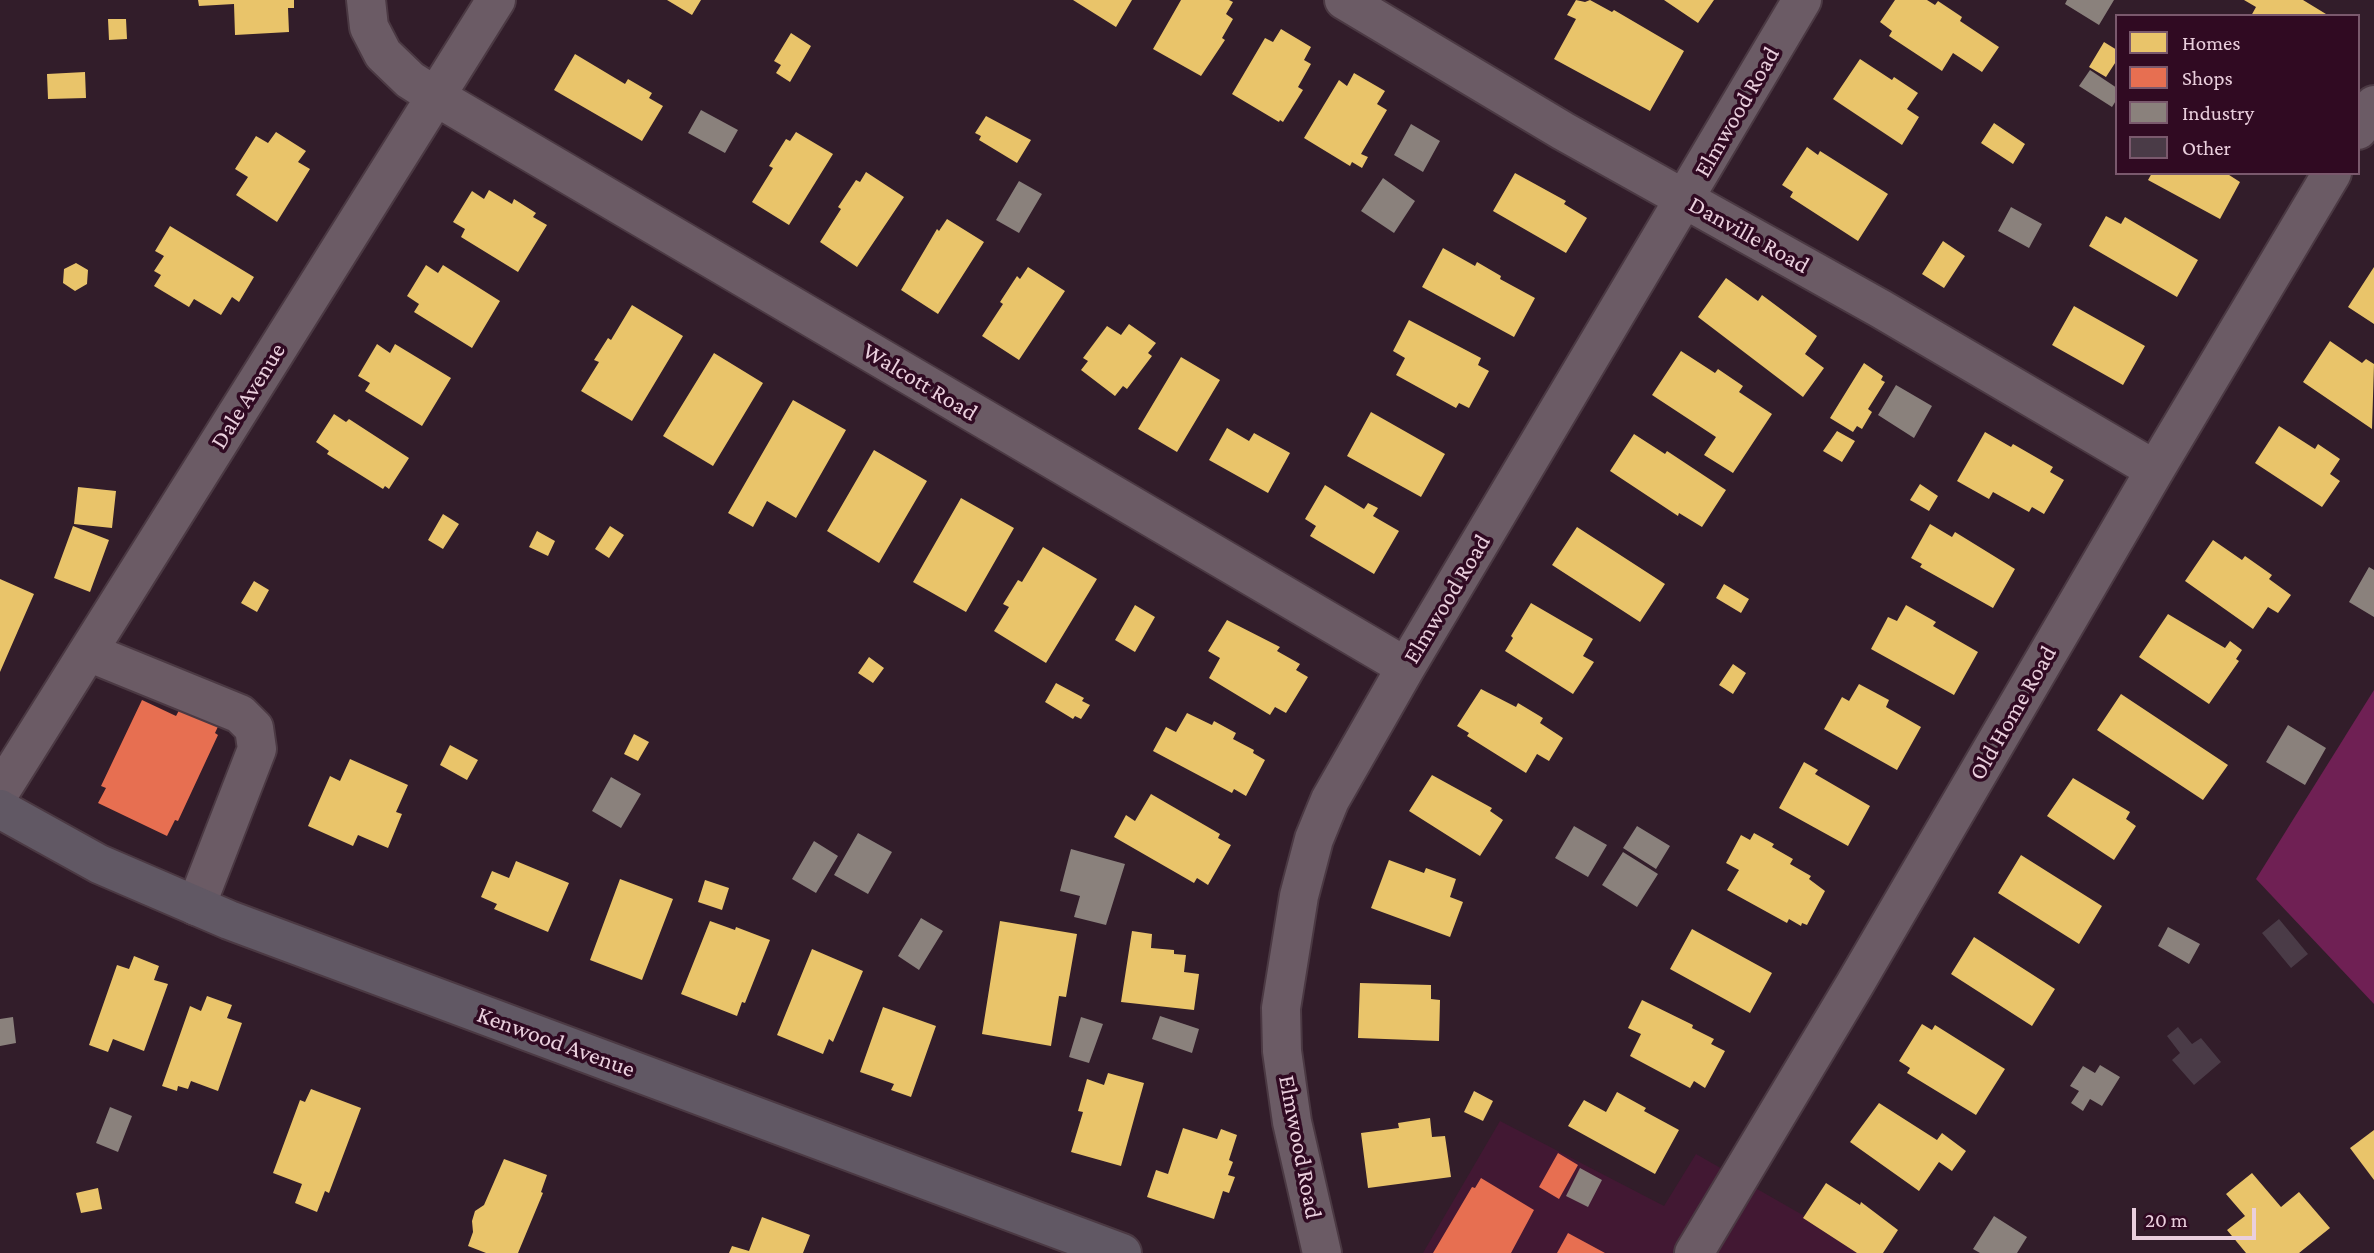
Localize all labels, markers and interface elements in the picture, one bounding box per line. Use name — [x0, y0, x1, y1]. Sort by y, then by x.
legend — [2115, 14, 2360, 175]
text: Homes — [2182, 31, 2241, 55]
street label: Elmwood Road — [1688, 42, 1786, 182]
text: Shops — [2182, 66, 2233, 90]
text: Industry — [2182, 101, 2254, 125]
text: Other — [2182, 136, 2231, 160]
street label: Danville Road — [1684, 190, 1814, 280]
street label: Walcott Road — [857, 336, 983, 428]
street label: Dale Avenue — [204, 338, 292, 454]
street label: Elmwood Road — [1397, 529, 1497, 669]
street label: Old Home Road — [1963, 641, 2063, 785]
street label: Kenwood Avenue — [473, 1000, 639, 1084]
street label: Elmwood Road — [1272, 1073, 1328, 1221]
scale bar — [2136, 1194, 2260, 1238]
text: 20 m — [2145, 1208, 2188, 1232]

